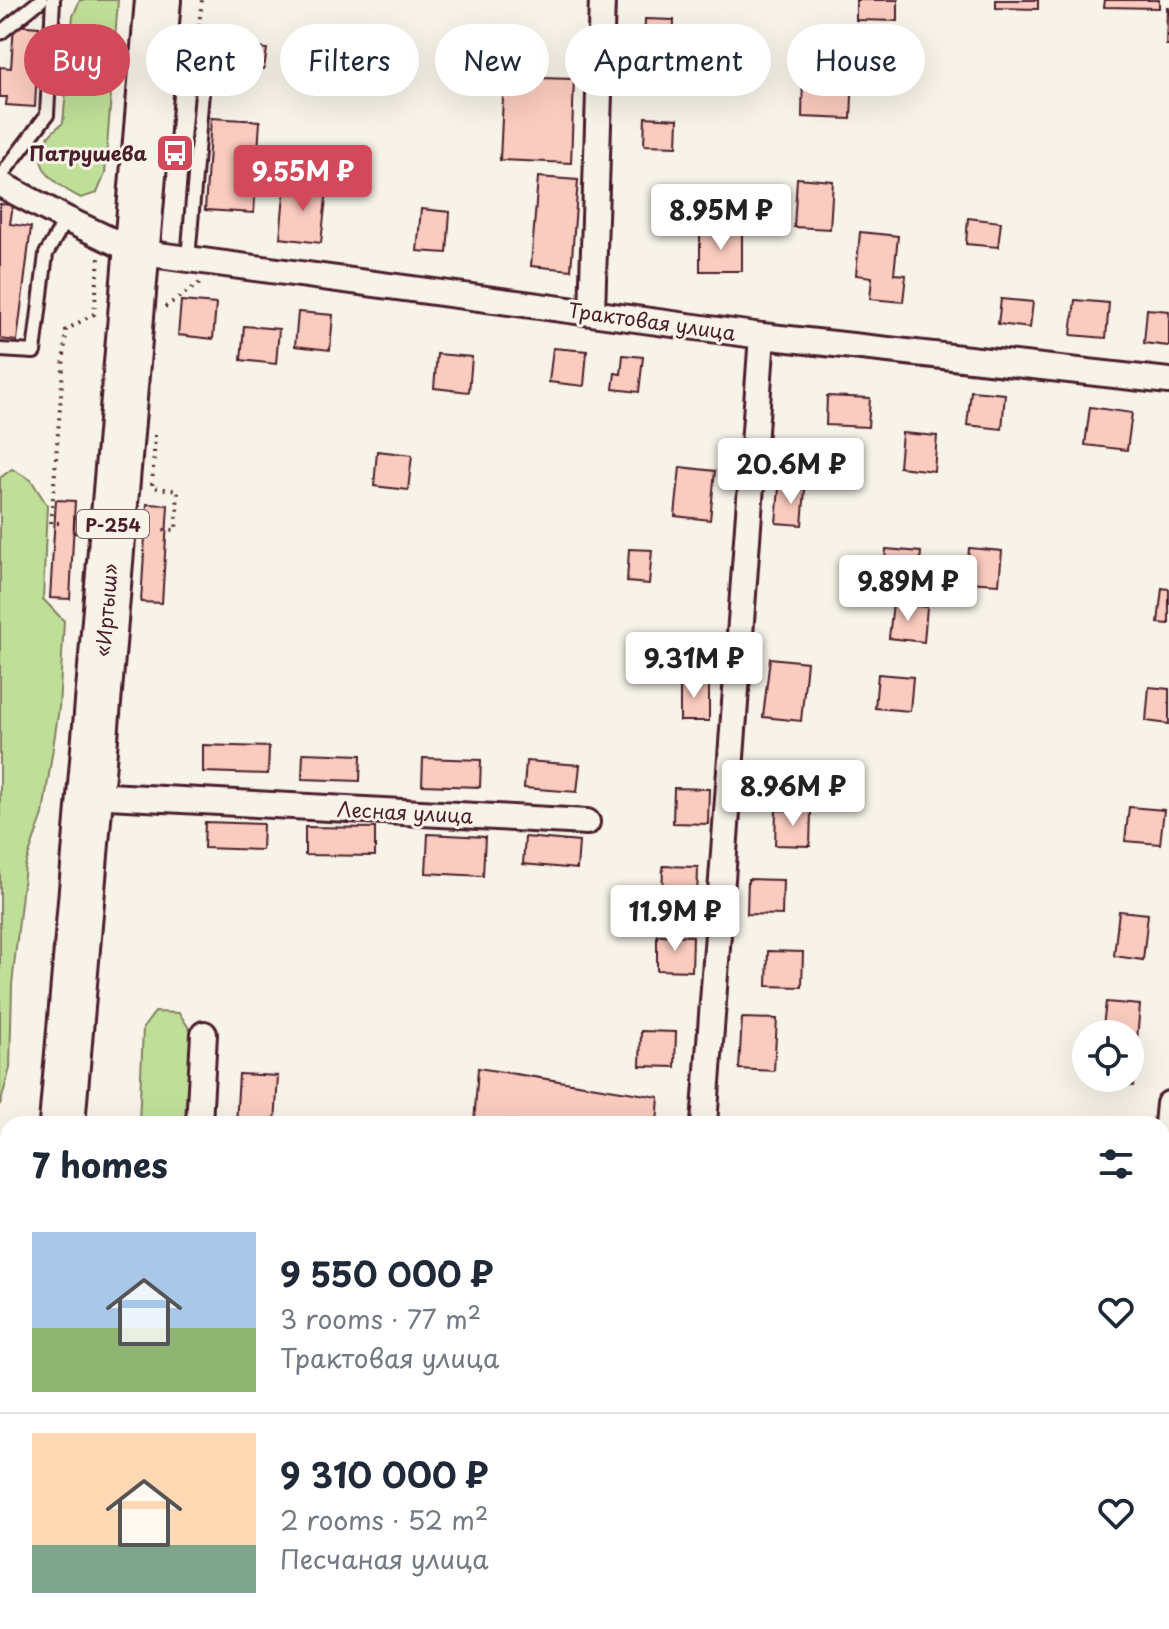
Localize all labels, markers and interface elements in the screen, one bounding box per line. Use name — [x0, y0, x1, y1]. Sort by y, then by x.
chip: Buy — [24, 24, 130, 96]
chip: Rent — [146, 24, 264, 96]
chip: Filters — [280, 24, 419, 96]
chip: New — [435, 24, 549, 96]
chip: Apartment — [565, 24, 771, 96]
chip: House — [787, 24, 925, 96]
bus stop icon: Патрушева — [154, 132, 196, 174]
place label: Патрушева — [29, 138, 147, 168]
pin: 9.55M ₽ — [229, 145, 377, 213]
text: 9.55M ₽ — [252, 151, 354, 190]
pin: 8.95M ₽ — [647, 184, 795, 252]
text: 8.95M ₽ — [669, 190, 773, 229]
street label: Трактовая улица — [566, 294, 738, 348]
pin: 20.6M ₽ — [717, 438, 865, 506]
text: 20.6M ₽ — [736, 444, 846, 483]
road number: Р-254 — [77, 510, 149, 538]
pin: 9.89M ₽ — [834, 555, 982, 623]
text: 9.89M ₽ — [857, 561, 959, 600]
street label: «Иртыш» — [87, 562, 125, 658]
pin: 9.31M ₽ — [620, 632, 768, 700]
text: 9.31M ₽ — [644, 638, 744, 677]
pin: 8.96M ₽ — [719, 760, 867, 828]
text: 8.96M ₽ — [740, 766, 846, 805]
street label: Лесная улица — [336, 793, 474, 831]
pin: 11.9M ₽ — [601, 885, 749, 953]
text: 11.9M ₽ — [628, 891, 722, 930]
map controls — [1072, 1020, 1144, 1092]
button: locate — [1072, 1020, 1144, 1092]
text: 7 homes — [32, 1138, 168, 1190]
icon: filters — [1094, 1142, 1138, 1186]
text: 9 550 000 ₽ — [280, 1247, 494, 1299]
icon: home — [96, 1264, 192, 1360]
icon: heart — [1094, 1290, 1138, 1334]
text: 3 rooms · 77 m² — [280, 1299, 481, 1338]
text: Трактовая улица — [280, 1338, 499, 1377]
text: 9 310 000 ₽ — [280, 1448, 489, 1500]
icon: home — [96, 1465, 192, 1561]
icon: heart — [1094, 1491, 1138, 1535]
text: 2 rooms · 52 m² — [280, 1500, 488, 1539]
text: Песчаная улица — [280, 1539, 489, 1578]

